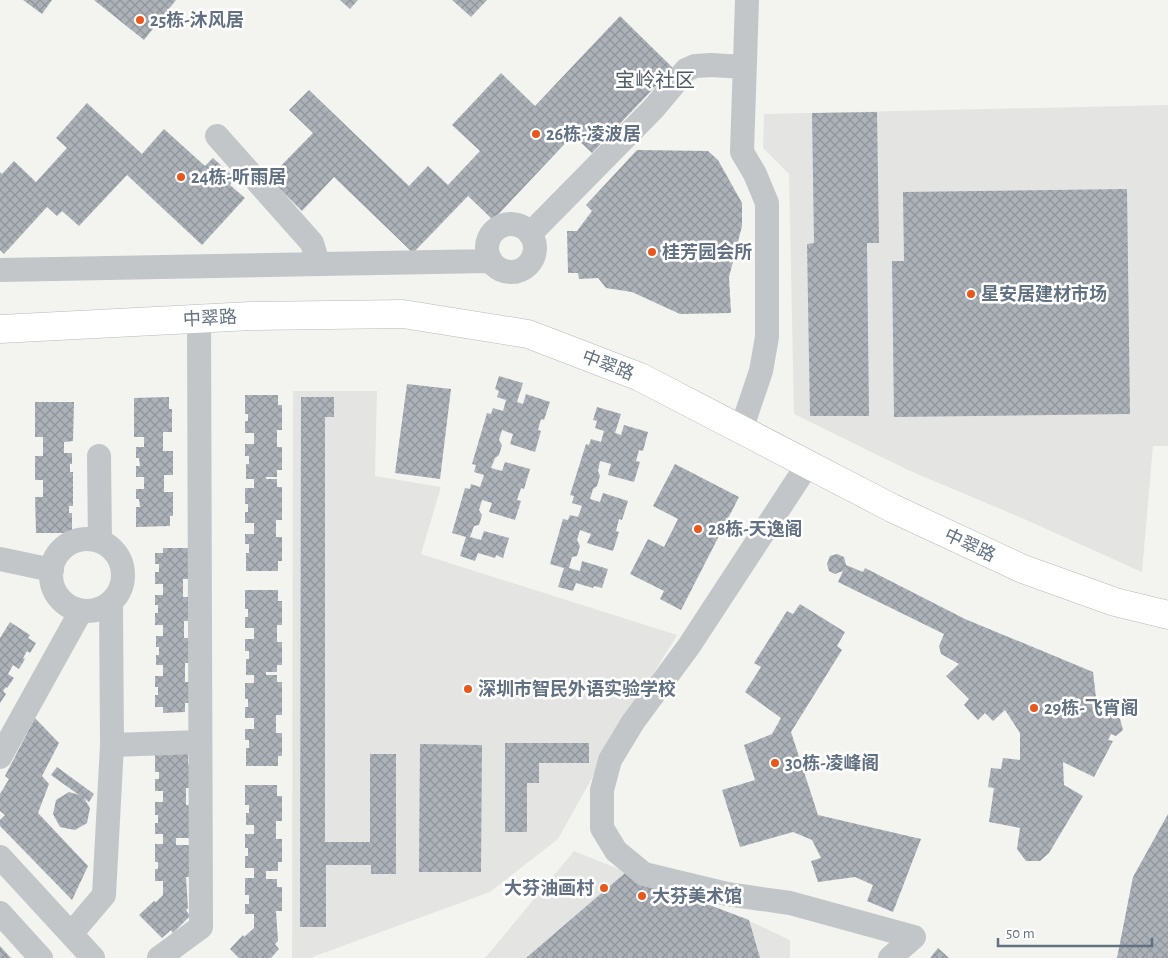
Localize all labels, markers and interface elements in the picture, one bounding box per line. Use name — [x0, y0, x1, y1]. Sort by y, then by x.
place label: 25栋-沐风居 — [150, 10, 244, 30]
marker: 25栋-沐风居 — [134, 14, 146, 26]
district label: 宝岭社区 — [615, 69, 695, 91]
place label: 26栋-凌波居 — [546, 124, 641, 144]
marker: 26栋-凌波居 — [530, 128, 542, 140]
place label: 24栋-听雨居 — [191, 167, 286, 187]
marker: 24栋-听雨居 — [175, 171, 187, 183]
place label: 桂芳园会所 — [662, 242, 752, 262]
marker: 桂芳园会所 — [646, 246, 658, 258]
place label: 星安居建材市场 — [981, 284, 1107, 304]
marker: 星安居建材市场 — [965, 288, 977, 300]
street label: 中翠路 — [183, 307, 237, 329]
street label: 中翠路 — [579, 346, 637, 384]
place label: 28栋-天逸阁 — [708, 519, 803, 539]
marker: 28栋-天逸阁 — [692, 523, 704, 535]
street label: 中翠路 — [941, 525, 999, 565]
place label: 深圳市智民外语实验学校 — [478, 679, 676, 699]
marker: 深圳市智民外语实验学校 — [462, 683, 474, 695]
place label: 29栋-飞宵阁 — [1044, 698, 1139, 718]
marker: 29栋-飞宵阁 — [1028, 702, 1040, 714]
place label: 30栋-凌峰阁 — [785, 753, 880, 773]
marker: 30栋-凌峰阁 — [769, 757, 781, 769]
place label: 大芬油画村 — [504, 878, 594, 898]
marker: 大芬油画村 — [598, 882, 610, 894]
place label: 大芬美术馆 — [652, 886, 742, 906]
marker: 大芬美术馆 — [636, 890, 648, 902]
scale bar — [998, 916, 1152, 948]
text: 50 m — [1006, 926, 1035, 941]

